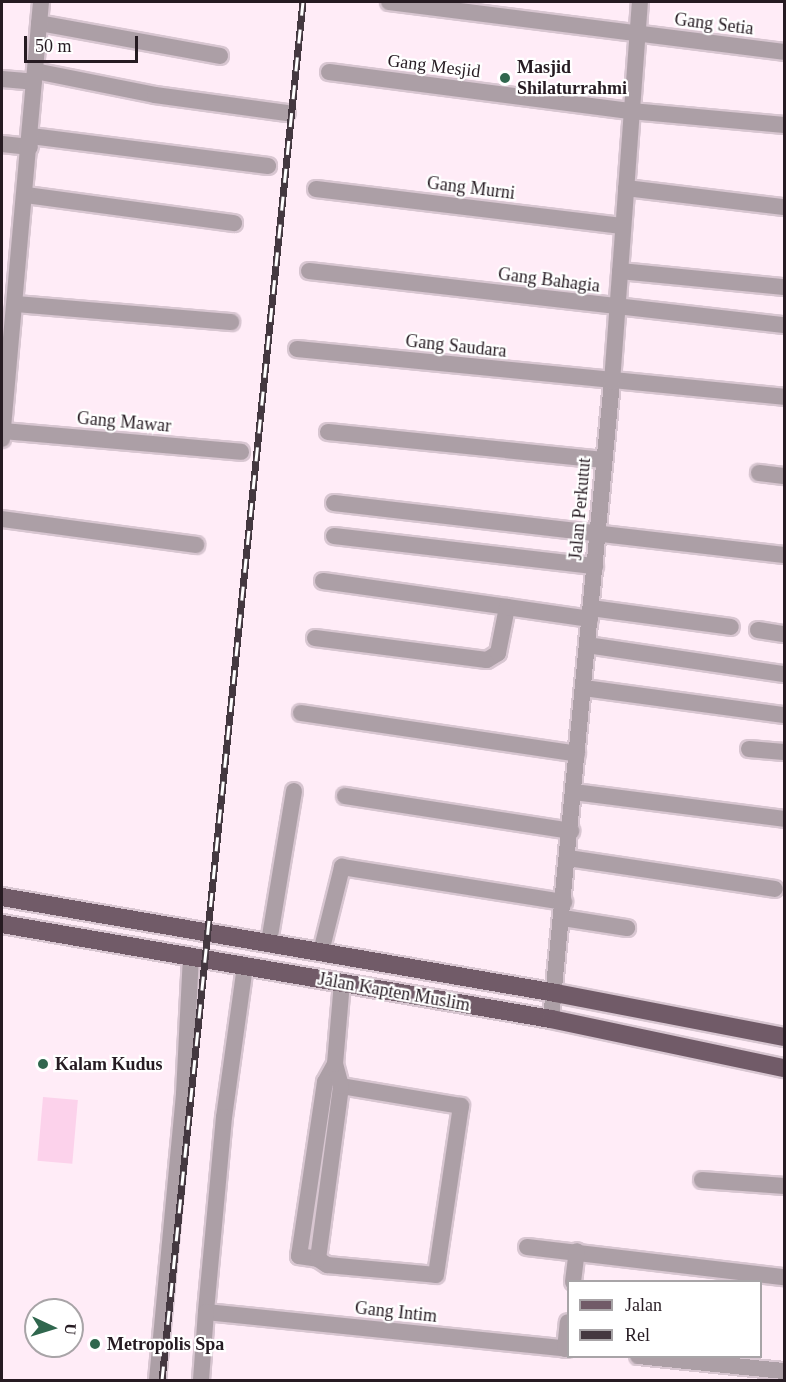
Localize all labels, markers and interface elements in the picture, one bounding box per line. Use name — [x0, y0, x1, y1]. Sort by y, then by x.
street label: Gang Setia — [673, 8, 755, 40]
scale bar — [27, 24, 141, 62]
text: 50 m — [35, 36, 72, 56]
street label: Gang Mesjid — [386, 50, 482, 82]
place label: Masjid Shilaturrahmi — [517, 57, 627, 100]
marker: Masjid Shilaturrahmi — [498, 71, 512, 85]
street label: Gang Murni — [426, 172, 516, 204]
street label: Gang Bahagia — [497, 263, 601, 297]
street label: Gang Saudara — [404, 330, 508, 362]
street label: Gang Mawar — [76, 407, 172, 437]
street label: Jalan Perkutut — [565, 457, 595, 561]
street label: Jalan Kapten Muslim — [316, 968, 472, 1016]
place label: Kalam Kudus — [55, 1053, 163, 1075]
marker: Kalam Kudus — [36, 1057, 50, 1071]
legend — [567, 1280, 762, 1358]
text: Jalan — [625, 1295, 662, 1315]
street label: Gang Intim — [354, 1297, 438, 1327]
north arrow — [24, 1298, 84, 1358]
text: U — [62, 1323, 79, 1336]
text: Rel — [625, 1325, 650, 1345]
place label: Metropolis Spa — [107, 1333, 224, 1355]
marker: Metropolis Spa — [88, 1337, 102, 1351]

